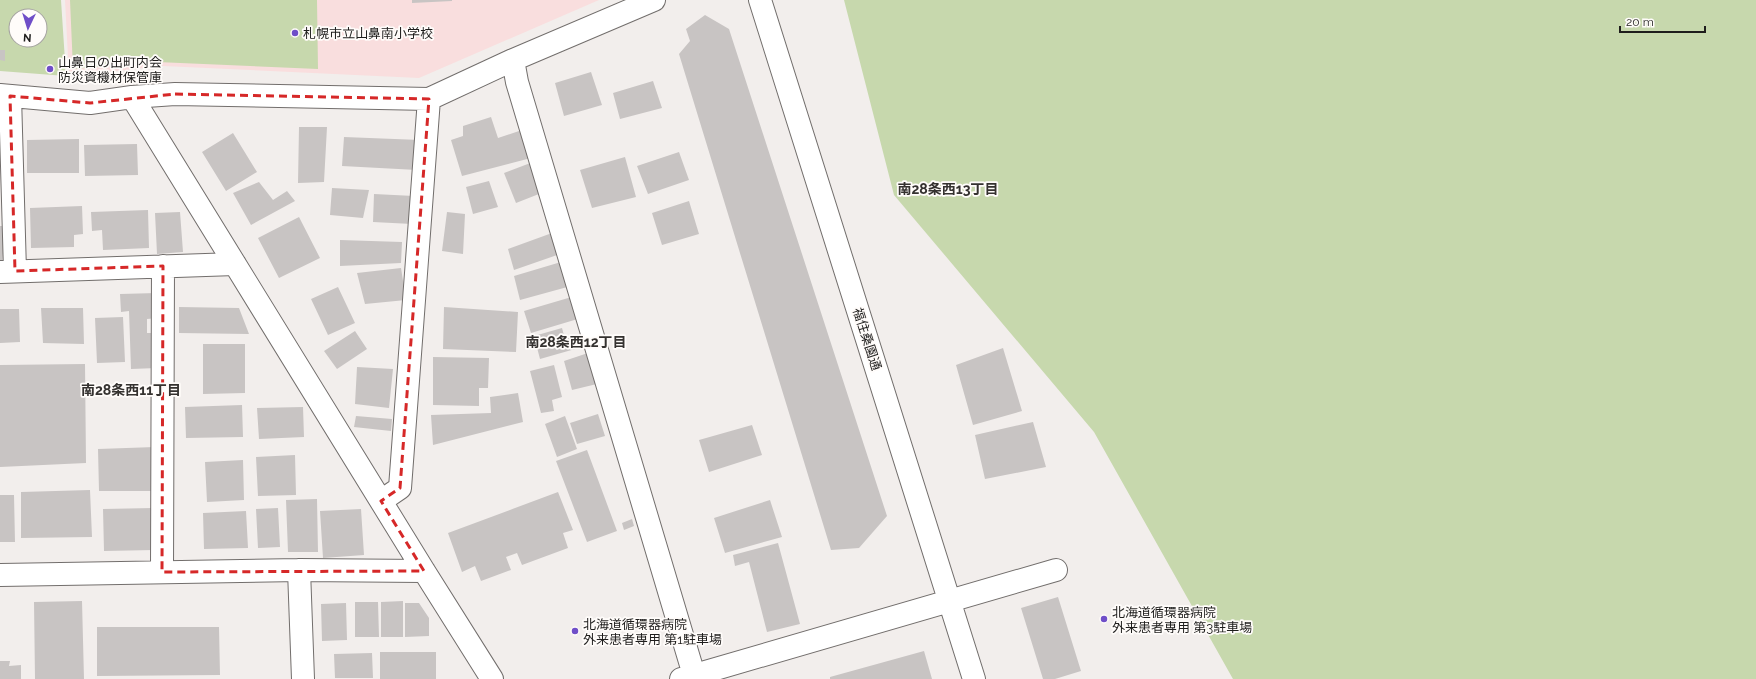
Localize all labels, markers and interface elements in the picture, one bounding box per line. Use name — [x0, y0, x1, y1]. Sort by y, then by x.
north arrow — [8, 8, 48, 48]
scale bar — [1620, 8, 1705, 34]
text: 20 m — [1626, 15, 1654, 29]
place label: 札幌市立山鼻南小学校 — [303, 26, 433, 41]
marker: 札幌市立山鼻南小学校 — [290, 28, 300, 38]
text: N — [23, 31, 32, 44]
place label: 山鼻日の出町内会 防災資機材保管庫 — [58, 55, 162, 85]
marker: 山鼻日の出町内会 防災資機材保管庫 — [45, 64, 55, 74]
district label: 南28条西13丁目 — [897, 181, 999, 197]
street label: 福住桑園通 — [850, 306, 884, 372]
district label: 南28条西12丁目 — [525, 334, 627, 350]
district label: 南28条西11丁目 — [81, 382, 181, 398]
place label: 北海道循環器病院 外来患者専用 第3駐車場 — [1112, 605, 1252, 635]
marker: 北海道循環器病院 外来患者専用 第3駐車場 — [1099, 614, 1109, 624]
place label: 北海道循環器病院 外来患者専用 第1駐車場 — [583, 617, 722, 647]
marker: 北海道循環器病院 外来患者専用 第1駐車場 — [570, 626, 580, 636]

